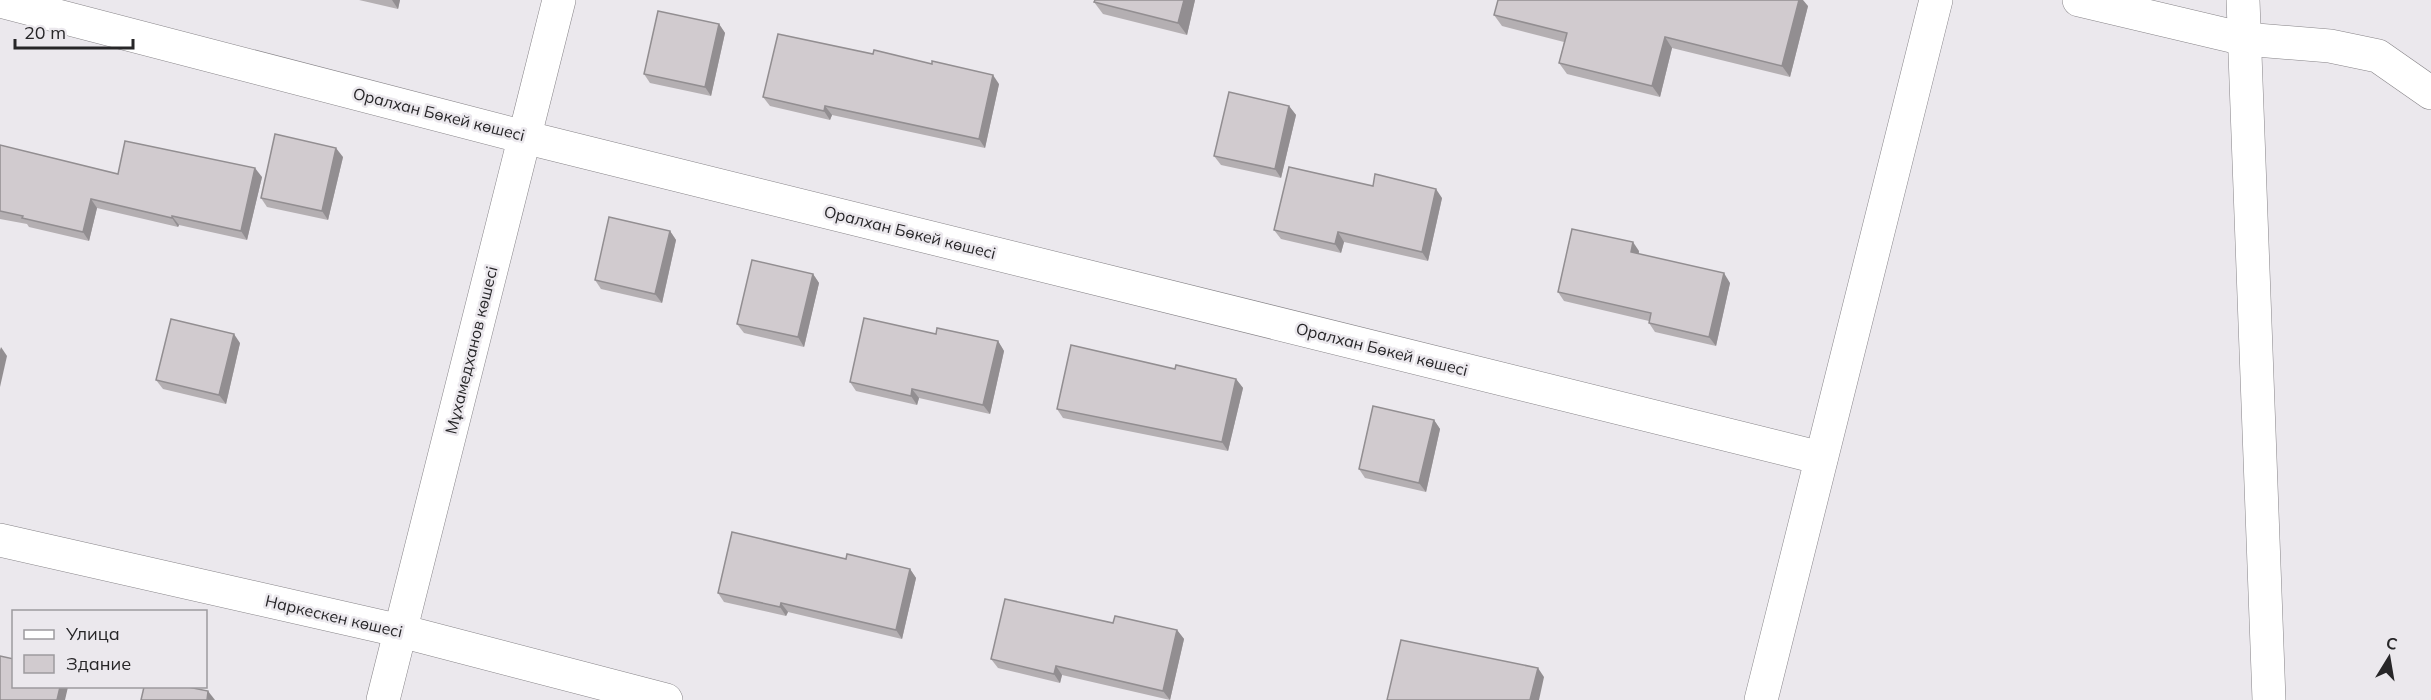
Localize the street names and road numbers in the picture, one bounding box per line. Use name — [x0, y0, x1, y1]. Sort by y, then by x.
street label: Оралхан Бөкей көшесі — [351, 83, 527, 145]
street label: Оралхан Бөкей көшесі — [822, 201, 998, 263]
street label: Мұхамедханов көшесі — [440, 264, 502, 436]
street label: Оралхан Бөкей көшесі — [1294, 318, 1470, 380]
street label: Наркескен көшесі — [263, 590, 405, 642]

